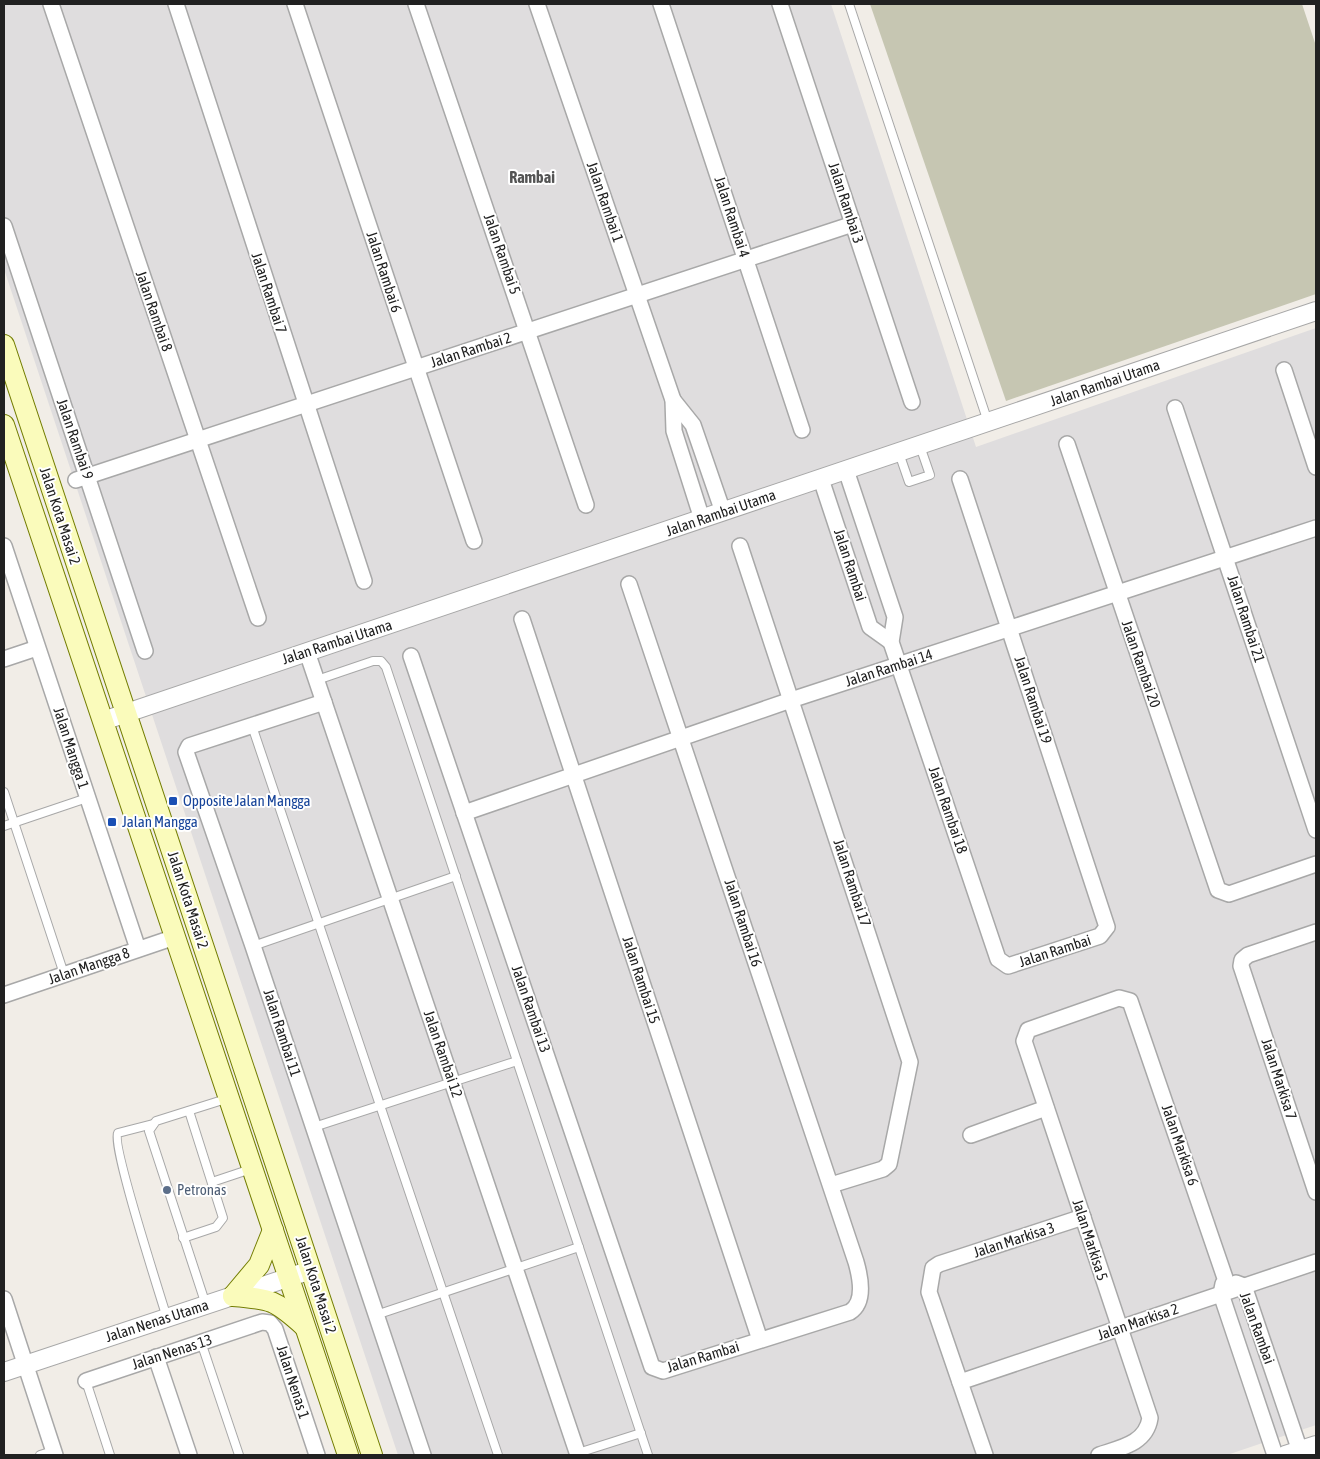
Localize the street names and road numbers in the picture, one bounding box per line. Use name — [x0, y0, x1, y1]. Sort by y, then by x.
street label: Jalan Rambai 1 — [584, 159, 627, 244]
street label: Jalan Rambai 3 — [825, 160, 868, 245]
street label: Jalan Rambai 4 — [711, 174, 754, 259]
street label: Jalan Rambai 5 — [481, 211, 524, 296]
street label: Jalan Rambai 6 — [363, 229, 406, 314]
street label: Jalan Rambai 7 — [248, 250, 291, 335]
street label: Jalan Rambai 8 — [133, 268, 176, 353]
street label: Jalan Rambai 2 — [428, 328, 513, 371]
street label: Jalan Rambai Utama — [1048, 356, 1162, 409]
street label: Jalan Rambai 9 — [54, 396, 97, 481]
street label: Jalan Kota Masai 2 — [37, 465, 84, 567]
street label: Jalan Rambai Utama — [664, 486, 778, 539]
street label: Jalan Rambai — [831, 527, 870, 603]
street label: Jalan Rambai 21 — [1224, 573, 1269, 665]
street label: Jalan Rambai Utama — [280, 616, 394, 667]
street label: Jalan Rambai 20 — [1119, 618, 1164, 710]
street label: Jalan Rambai 14 — [843, 645, 935, 690]
street label: Jalan Rambai 19 — [1011, 654, 1056, 746]
street label: Jalan Mangga 1 — [50, 705, 93, 791]
street label: Jalan Rambai 18 — [926, 764, 971, 856]
street label: Jalan Rambai 17 — [830, 837, 875, 929]
street label: Jalan Kota Masai 2 — [165, 849, 212, 951]
street label: Jalan Rambai 16 — [721, 877, 766, 969]
street label: Jalan Rambai — [1017, 931, 1093, 970]
street label: Jalan Rambai 15 — [619, 934, 664, 1026]
street label: Jalan Mangga 8 — [46, 944, 132, 987]
street label: Jalan Rambai 13 — [509, 963, 554, 1055]
street label: Jalan Rambai 11 — [260, 987, 305, 1079]
street label: Jalan Rambai 12 — [421, 1008, 466, 1100]
street label: Jalan Markisa 7 — [1258, 1036, 1301, 1122]
street label: Jalan Markisa 6 — [1159, 1102, 1202, 1188]
street label: Jalan Markisa 5 — [1069, 1197, 1112, 1283]
street label: Jalan Markisa 3 — [971, 1218, 1057, 1261]
street label: Jalan Kota Masai 2 — [293, 1234, 340, 1336]
street label: Jalan Rambai — [1237, 1290, 1278, 1366]
street label: Jalan Nenas Utama — [103, 1296, 210, 1345]
street label: Jalan Markisa 2 — [1095, 1300, 1181, 1343]
street label: Jalan Nenas 13 — [130, 1331, 214, 1372]
street label: Jalan Rambai — [665, 1337, 741, 1376]
street label: Jalan Nenas 1 — [274, 1343, 313, 1421]

